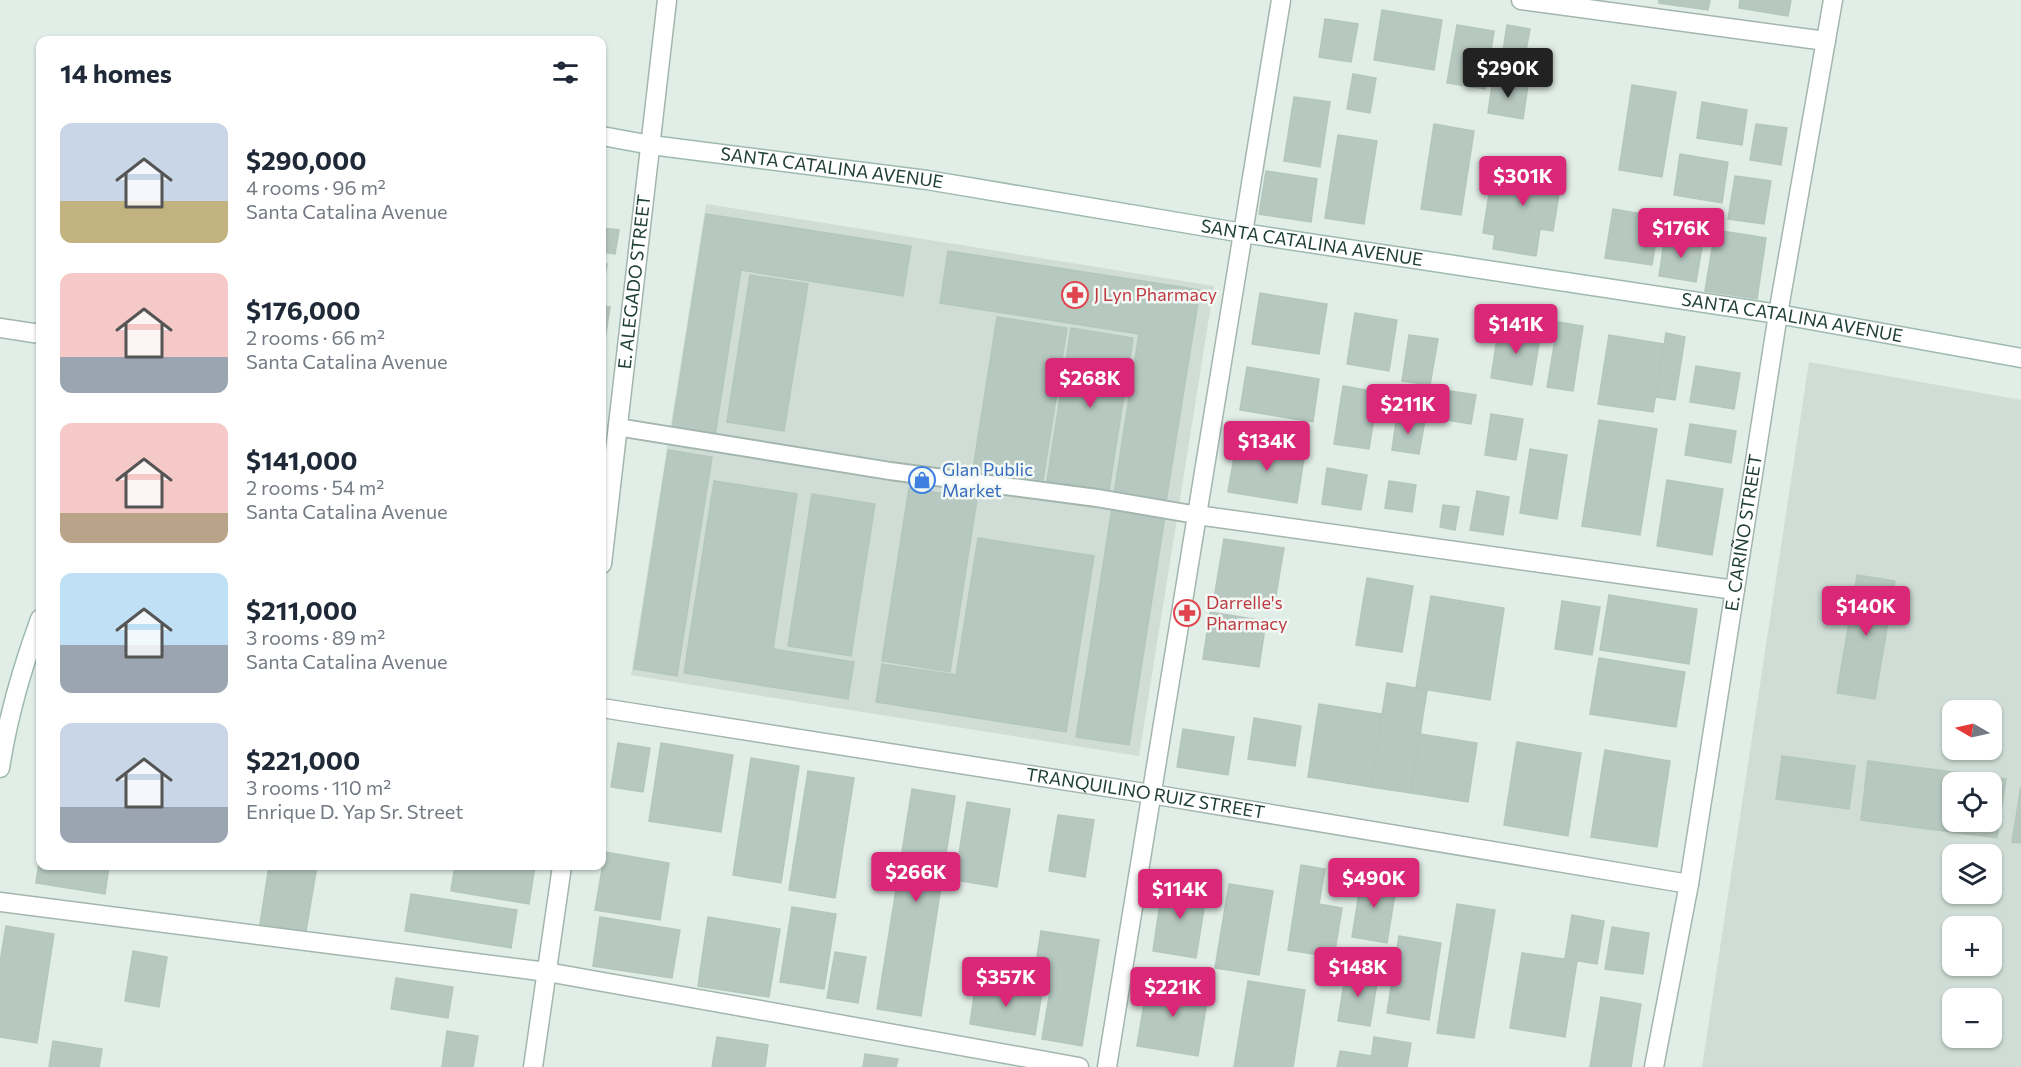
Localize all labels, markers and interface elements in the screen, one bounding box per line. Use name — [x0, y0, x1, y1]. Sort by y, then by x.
pin: $290K — [1466, 48, 1550, 99]
text: $290K — [1477, 55, 1539, 79]
icon: filters — [549, 56, 582, 89]
text: 14 homes — [60, 57, 172, 88]
street label: SANTA CATALINA AVENUE — [719, 142, 945, 193]
text: $290,000 — [246, 144, 367, 175]
icon: home — [108, 147, 180, 219]
pin: $301K — [1481, 156, 1565, 207]
text: $301K — [1493, 163, 1553, 187]
text: 4 rooms · 96 m² — [246, 175, 386, 199]
street label: E. ALEGADO STREET — [613, 193, 655, 370]
text: Santa Catalina Avenue — [246, 199, 448, 223]
pin: $176K — [1639, 208, 1723, 259]
street label: SANTA CATALINA AVENUE — [1199, 214, 1424, 270]
text: $176K — [1652, 215, 1710, 239]
pharmacy icon: J Lyn Pharmacy — [1060, 280, 1090, 310]
place label: J Lyn Pharmacy — [1094, 283, 1217, 305]
street label: SANTA CATALINA AVENUE — [1680, 288, 1905, 346]
text: $176,000 — [246, 294, 360, 325]
icon: home — [108, 297, 180, 369]
pin: $141K — [1474, 304, 1558, 355]
text: $141K — [1488, 311, 1544, 335]
text: 2 rooms · 66 m² — [246, 325, 385, 349]
text: Santa Catalina Avenue — [246, 349, 448, 373]
pin: $268K — [1048, 358, 1132, 409]
text: $268K — [1059, 365, 1121, 389]
pin: $211K — [1366, 384, 1450, 435]
text: $211K — [1381, 391, 1435, 415]
pin: $134K — [1225, 421, 1309, 472]
text: $134K — [1238, 428, 1296, 452]
text: $141,000 — [246, 444, 358, 475]
icon: home — [108, 447, 180, 519]
street label: E. CARIÑO STREET — [1720, 452, 1766, 613]
place label: Glan Public Market — [942, 458, 1033, 501]
shop icon: Glan Public Market — [907, 465, 937, 495]
text: 2 rooms · 54 m² — [246, 475, 384, 499]
text: Santa Catalina Avenue — [246, 499, 448, 523]
pin: $140K — [1824, 586, 1908, 637]
place label: Darrelle's Pharmacy — [1206, 591, 1288, 634]
text: $140K — [1836, 593, 1896, 617]
text: $211,000 — [246, 594, 357, 625]
icon: home — [108, 597, 180, 669]
pharmacy icon: Darrelle's Pharmacy — [1172, 598, 1202, 628]
text: 3 rooms · 89 m² — [246, 625, 385, 649]
text: Santa Catalina Avenue — [246, 649, 448, 673]
north arrow — [1942, 700, 2002, 760]
map controls — [1942, 700, 2002, 1048]
text: $221,000 — [246, 744, 360, 775]
icon: home — [108, 747, 180, 819]
street label: TRANQUILINO RUIZ STREET — [1024, 763, 1267, 823]
button: locate — [1942, 772, 2002, 832]
text: 3 rooms · 110 m² — [246, 775, 391, 799]
text: Enrique D. Yap Sr. Street — [246, 799, 463, 823]
button: layers — [1942, 844, 2002, 904]
pin: $266K — [874, 852, 958, 903]
pin: $490K — [1332, 858, 1416, 909]
text: $266K — [885, 859, 947, 883]
text: $490K — [1342, 865, 1406, 889]
pin: $114K — [1138, 869, 1222, 920]
text: $114K — [1152, 876, 1208, 900]
button: + — [1942, 916, 2002, 976]
pin: $148K — [1316, 947, 1400, 998]
text: $148K — [1328, 954, 1388, 978]
pin: $357K — [964, 957, 1048, 1008]
text: $357K — [976, 964, 1036, 988]
pin: $221K — [1131, 967, 1215, 1018]
text: $221K — [1144, 974, 1202, 998]
button: − — [1942, 988, 2002, 1048]

